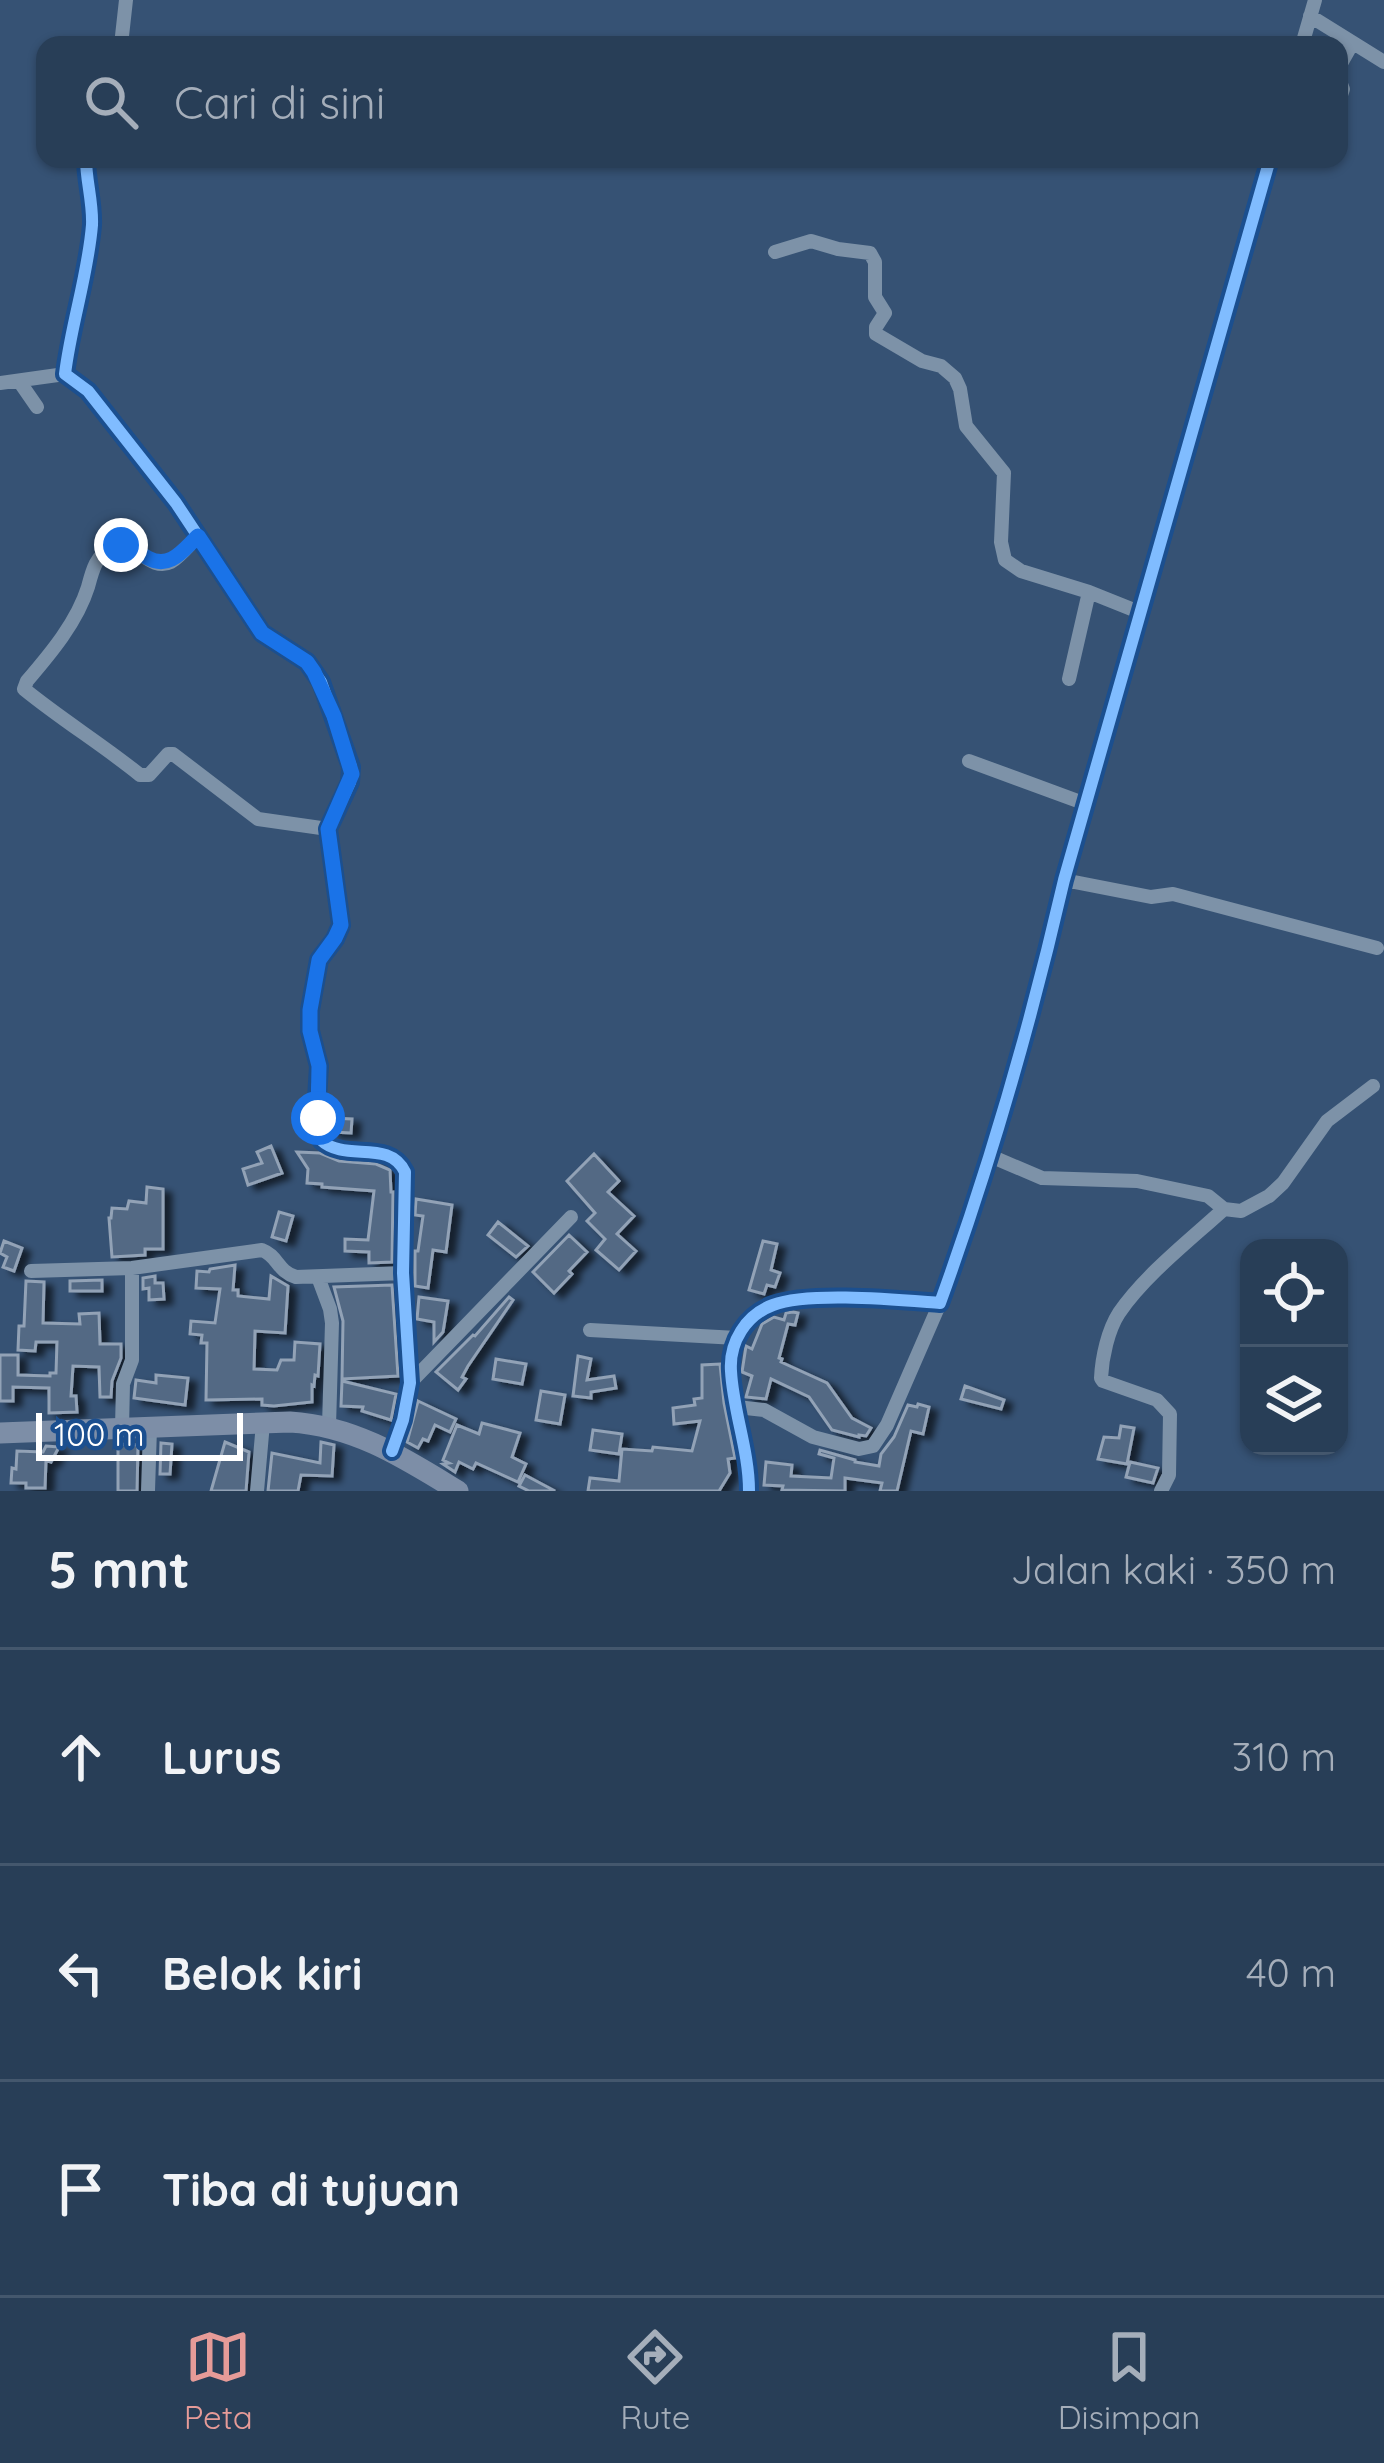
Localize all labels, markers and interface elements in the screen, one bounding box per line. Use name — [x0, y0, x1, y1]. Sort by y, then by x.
search box — [36, 36, 1348, 168]
icon: search — [78, 69, 144, 135]
text: Cari di sini — [174, 74, 385, 130]
route end — [94, 518, 148, 572]
route start — [291, 1091, 345, 1145]
map controls — [1240, 1239, 1348, 1455]
button: locate — [1240, 1239, 1348, 1347]
button: layers — [1240, 1347, 1348, 1455]
scale bar — [36, 1407, 243, 1460]
text: 100 m — [54, 1413, 145, 1454]
text: 5 mnt — [48, 1537, 190, 1601]
text: Jalan kaki · 350 m — [1011, 1545, 1336, 1594]
icon: ahead — [48, 1724, 114, 1790]
text: Lurus — [162, 1729, 281, 1785]
text: 310 m — [1232, 1732, 1336, 1781]
icon: left — [48, 1940, 114, 2006]
text: Belok kiri — [162, 1945, 362, 2001]
text: 40 m — [1246, 1948, 1336, 1997]
icon: arrive — [48, 2156, 114, 2222]
text: Tiba di tujuan — [162, 2161, 460, 2217]
tab: Peta — [184, 2324, 253, 2437]
tab: Rute — [620, 2324, 690, 2437]
tab: Disimpan — [1058, 2324, 1200, 2437]

